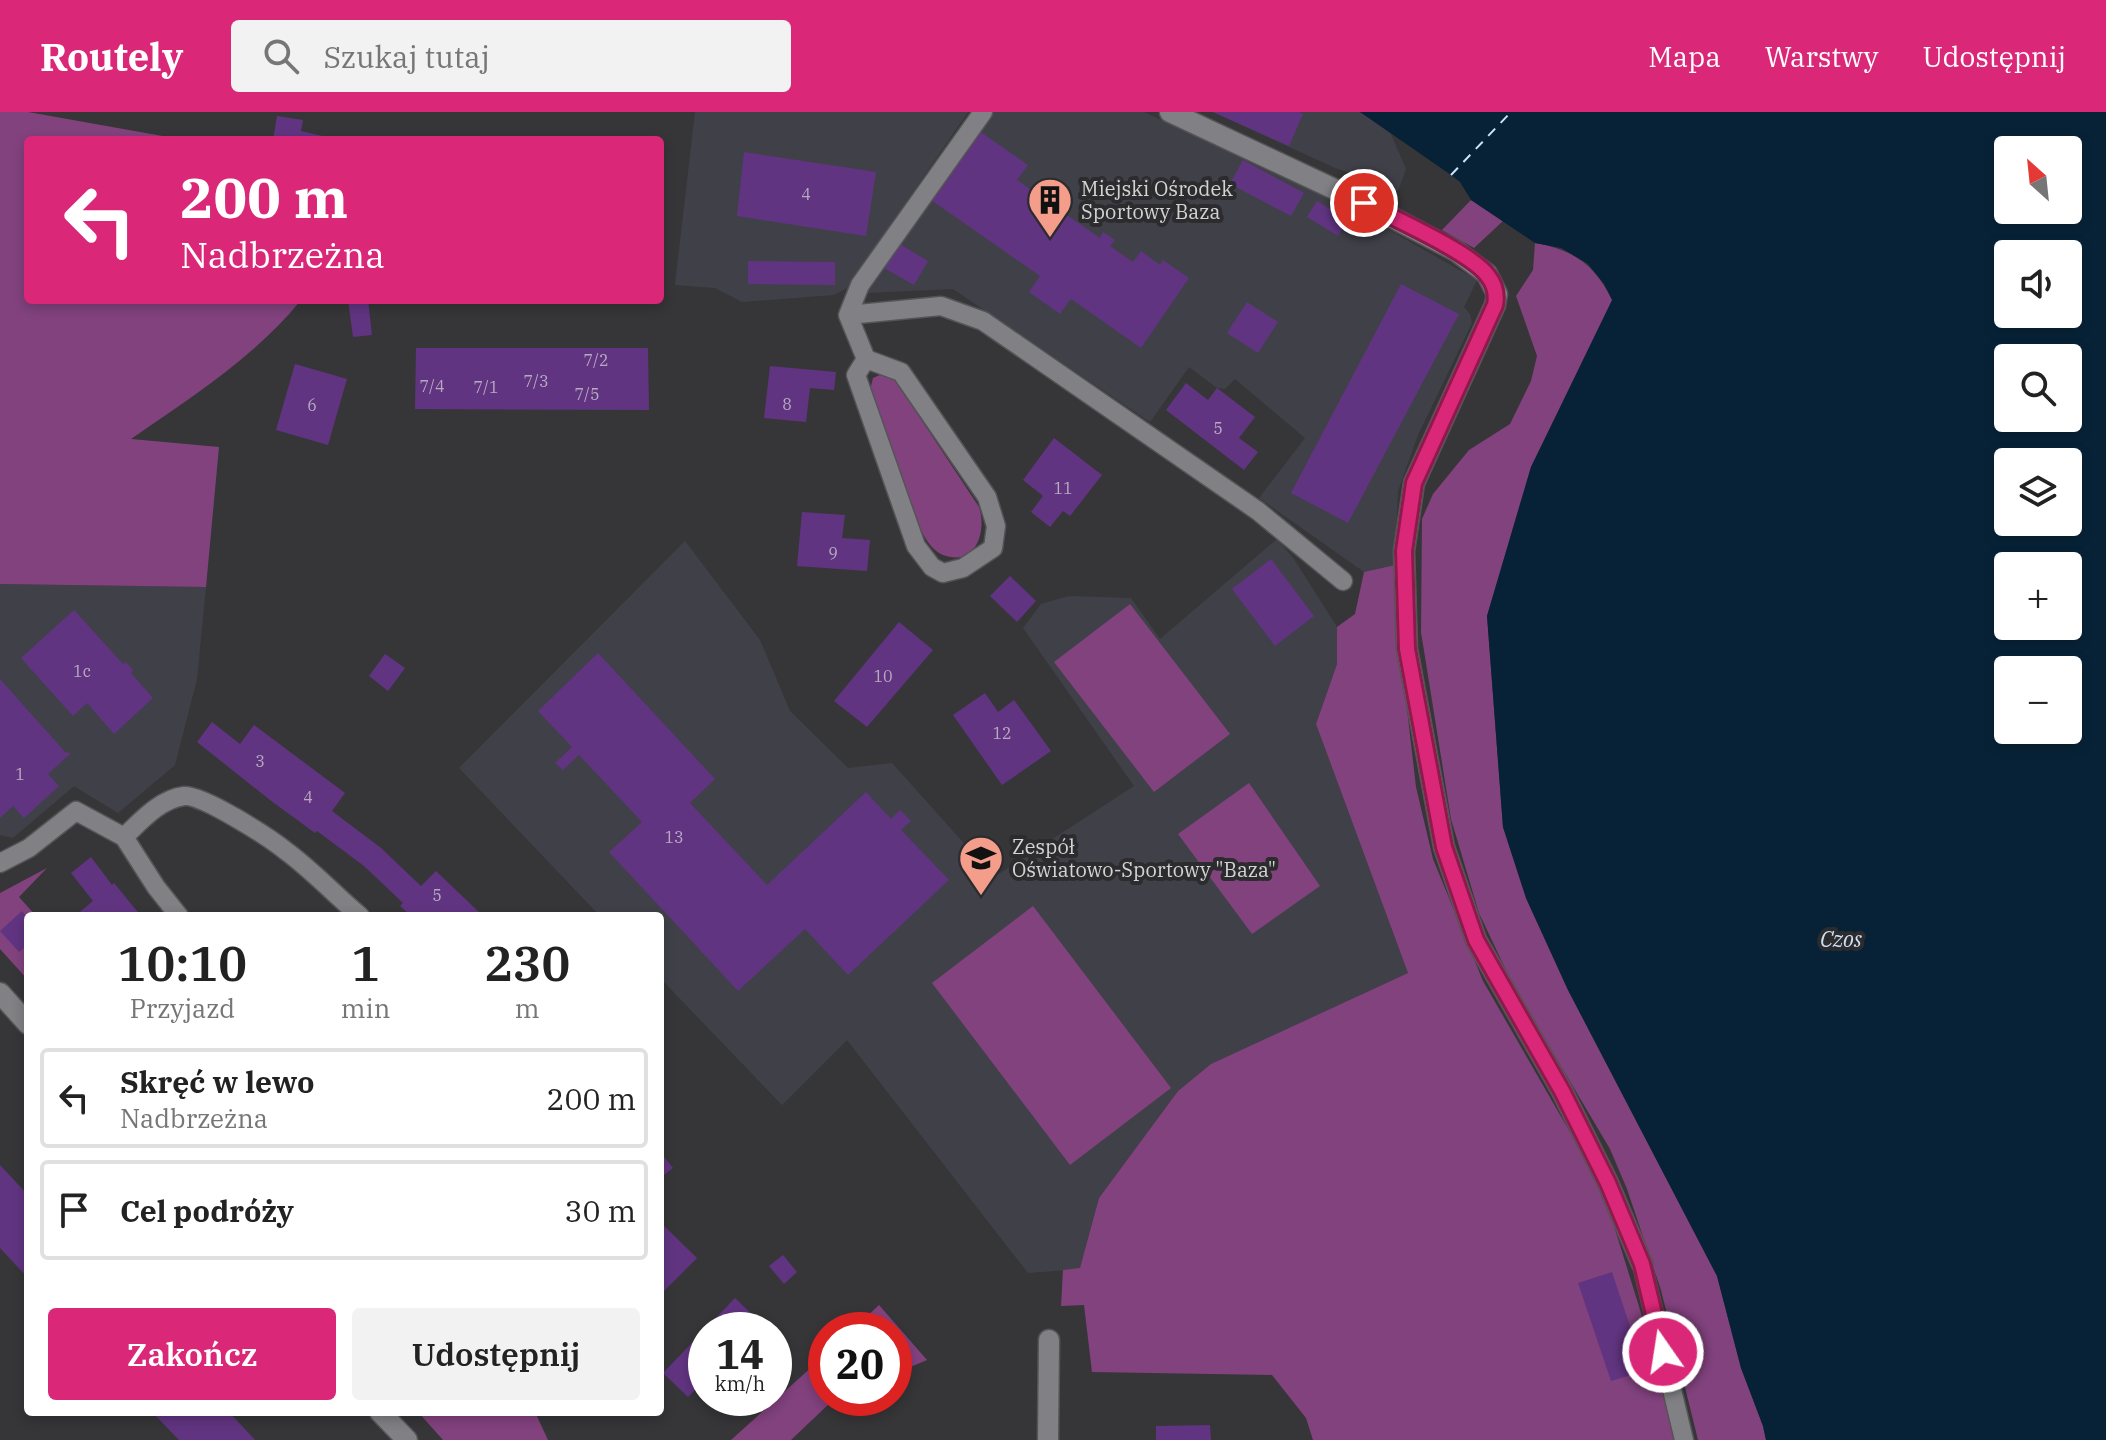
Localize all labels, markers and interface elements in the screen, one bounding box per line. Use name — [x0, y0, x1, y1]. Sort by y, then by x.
search box — [231, 20, 791, 92]
text: Routely — [40, 32, 183, 81]
icon: search — [259, 34, 303, 78]
text: Szukaj tutaj — [323, 37, 490, 76]
text: Mapa — [1648, 38, 1721, 75]
text: Warstwy — [1765, 38, 1878, 75]
text: Udostępnij — [1922, 38, 2066, 75]
north arrow — [1994, 136, 2082, 224]
map controls — [1994, 136, 2082, 744]
text: 200 m — [180, 161, 348, 233]
icon: left — [48, 168, 152, 272]
pin — [1330, 169, 1398, 237]
place label: Miejski Ośrodek Sportowy Baza — [1081, 175, 1233, 225]
building icon: Miejski Ośrodek Sportowy Baza — [1026, 176, 1074, 239]
icon: arrive — [1342, 181, 1386, 225]
house number: 4 — [801, 184, 811, 204]
text: Nadbrzeżna — [180, 231, 385, 278]
button: sound — [1994, 240, 2082, 328]
button: search — [1994, 344, 2082, 432]
house number: 7/2 — [583, 350, 609, 370]
house number: 7/3 — [523, 371, 549, 391]
house number: 7/4 — [419, 376, 445, 396]
house number: 7/1 — [473, 377, 499, 397]
house number: 7/5 — [574, 384, 600, 404]
house number: 8 — [782, 394, 792, 414]
house number: 6 — [307, 395, 317, 415]
house number: 5 — [1213, 418, 1223, 438]
button: layers — [1994, 448, 2082, 536]
house number: 11 — [1053, 478, 1073, 498]
house number: 9 — [828, 543, 838, 563]
button: + — [1994, 552, 2082, 640]
button: − — [1994, 656, 2082, 744]
house number: 1c — [73, 661, 91, 681]
house number: 10 — [873, 666, 893, 686]
house number: 12 — [992, 723, 1012, 743]
house number: 3 — [255, 751, 265, 771]
house number: 1 — [15, 764, 25, 784]
house number: 4 — [303, 787, 313, 807]
house number: 13 — [664, 827, 684, 847]
place label: Zespół Oświatowo-Sportowy "Baza" — [1012, 833, 1276, 883]
school or university icon: Zespół Oświatowo-Sportowy "Baza" — [957, 834, 1005, 897]
house number: 5 — [432, 885, 442, 905]
water label: Czos — [1820, 924, 1863, 953]
text: 10:10 — [118, 932, 247, 994]
text: 1 — [351, 932, 380, 994]
text: 230 — [484, 932, 570, 994]
text: Przyjazd — [130, 991, 235, 1025]
text: min — [341, 991, 390, 1025]
text: m — [515, 991, 540, 1025]
text: Skręć w lewo — [120, 1062, 314, 1101]
icon: left — [52, 1076, 96, 1120]
text: 200 m — [546, 1079, 636, 1118]
text: Nadbrzeżna — [120, 1101, 268, 1135]
icon: arrive — [52, 1188, 96, 1232]
text: Cel podróży — [120, 1191, 294, 1230]
text: 30 m — [564, 1191, 636, 1230]
button: Zakończ — [48, 1308, 336, 1400]
button: Udostępnij — [352, 1308, 640, 1400]
position arrow — [1621, 1310, 1705, 1394]
speed limit sign: 20 — [808, 1312, 912, 1416]
text: 14 — [716, 1328, 764, 1380]
text: km/h — [715, 1370, 765, 1397]

